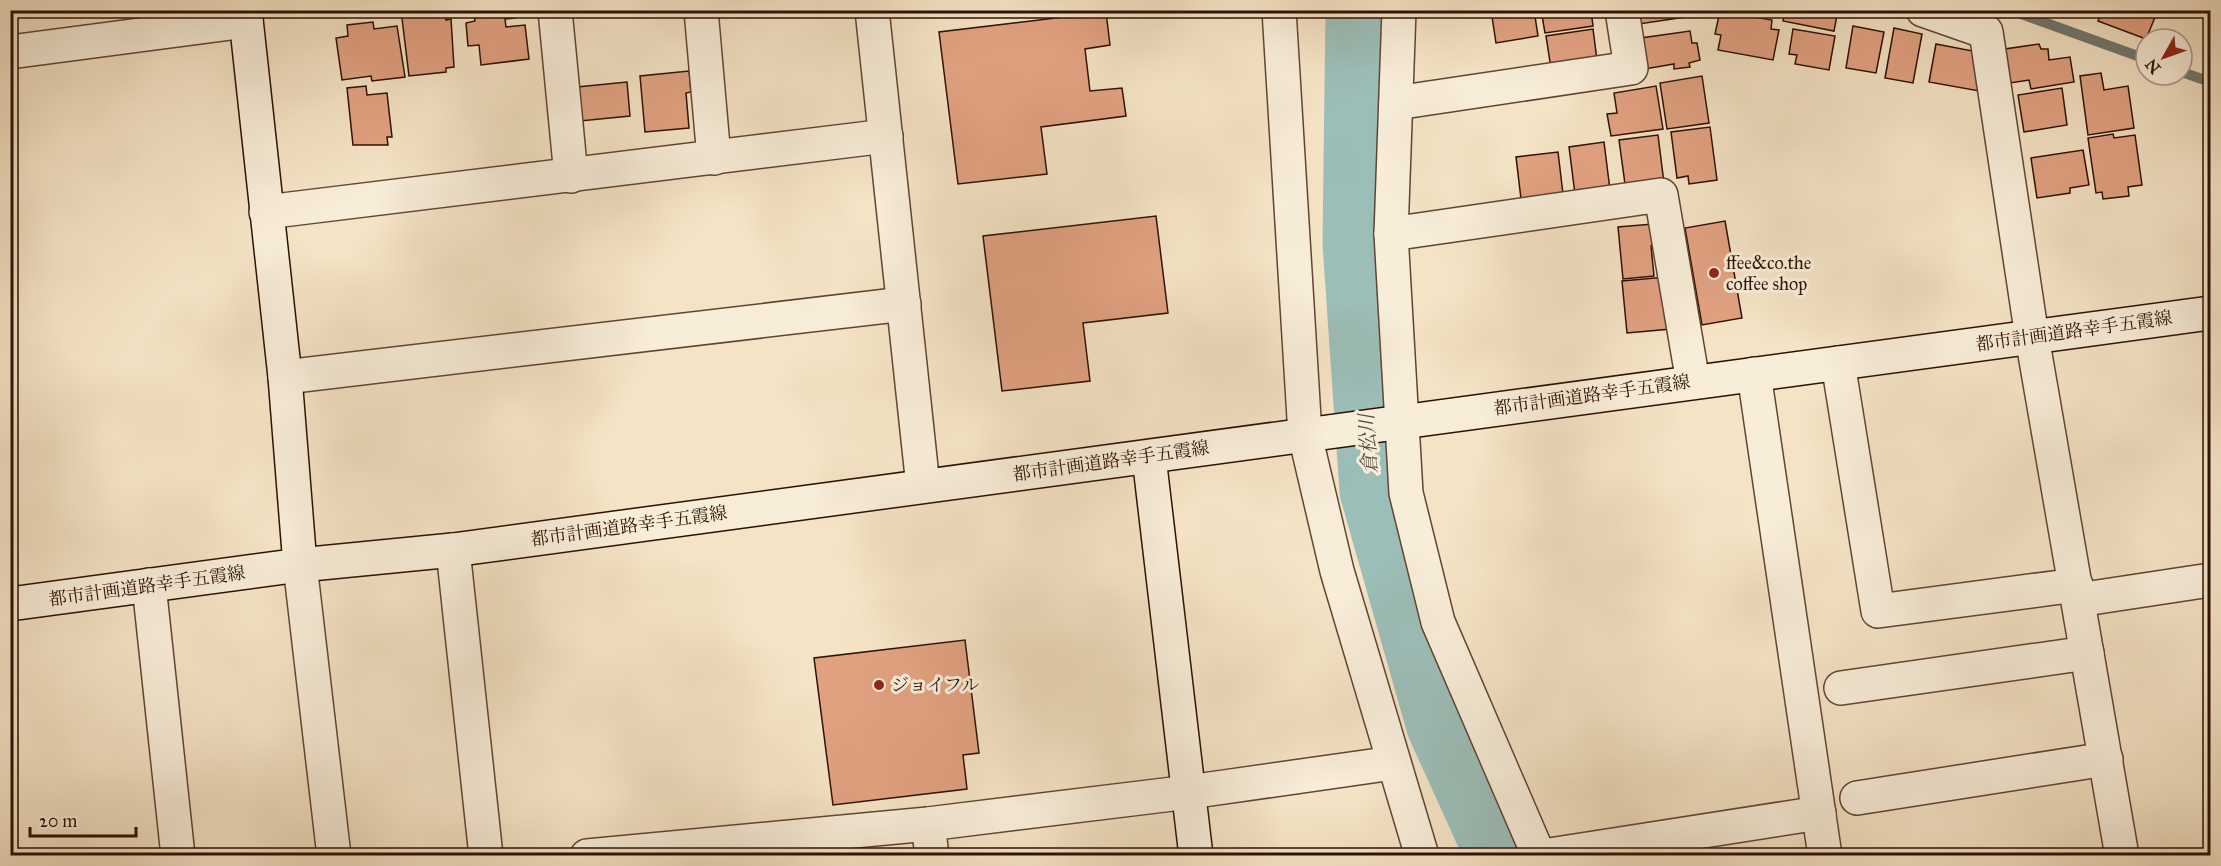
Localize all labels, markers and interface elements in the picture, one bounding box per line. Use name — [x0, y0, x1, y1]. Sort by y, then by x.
north arrow — [2134, 27, 2194, 87]
text: N — [2141, 55, 2165, 78]
place label: ffee&co.the coffee shop — [1726, 252, 1811, 295]
marker: ffee&co.the coffee shop — [1707, 266, 1721, 280]
street label: 都市計画道路幸手五霞線 — [1974, 306, 2174, 356]
street label: 都市計画道路幸手五霞線 — [1492, 370, 1692, 420]
water label: 倉松川 — [1354, 411, 1382, 475]
street label: 都市計画道路幸手五霞線 — [1011, 436, 1211, 486]
street label: 都市計画道路幸手五霞線 — [529, 501, 729, 551]
street label: 都市計画道路幸手五霞線 — [47, 561, 247, 611]
place label: ジョイフル — [891, 674, 979, 696]
marker: ジョイフル — [872, 678, 886, 692]
scale bar — [30, 800, 136, 838]
text: 20 m — [39, 810, 77, 832]

